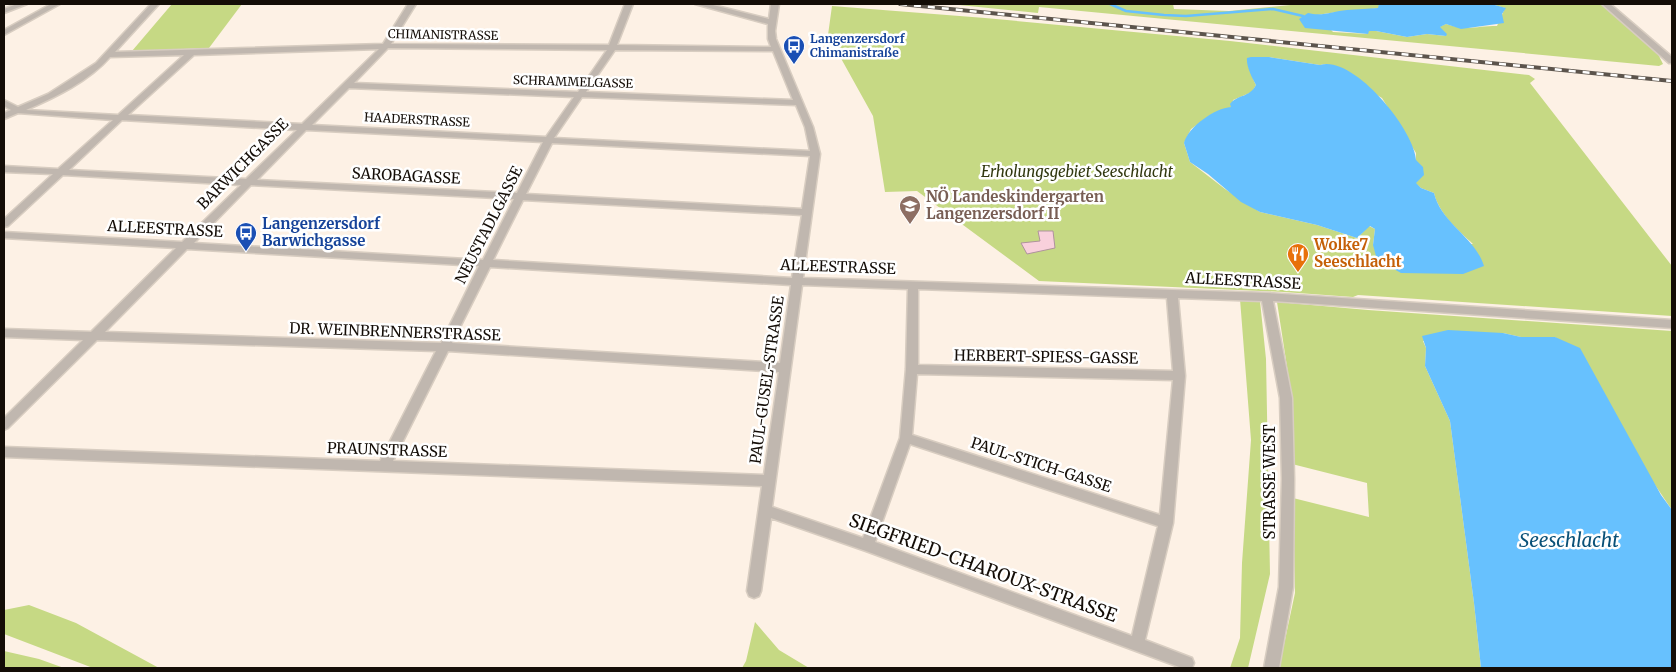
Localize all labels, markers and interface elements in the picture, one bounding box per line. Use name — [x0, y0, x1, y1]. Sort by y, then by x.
street label: CHIMANISTRASSE — [388, 26, 499, 43]
place label: Langenzersdorf Chimanistraße — [810, 31, 906, 60]
bus stop icon: Langenzersdorf Chimanistraße — [782, 34, 806, 65]
street label: SCHRAMMELGASSE — [513, 72, 634, 91]
street label: HAADERSTRASSE — [364, 109, 471, 130]
street label: BARWICHGASSE — [193, 114, 293, 213]
street label: NEUSTADLGASSE — [451, 162, 527, 287]
park label: Erholungsgebiet Seeschlacht — [981, 162, 1174, 181]
street label: SAROBAGASSE — [351, 163, 461, 188]
place label: NÖ Landeskindergarten Langenzersdorf II — [926, 186, 1104, 223]
school or university icon: NÖ Landeskindergarten Langenzersdorf II — [898, 194, 922, 225]
place label: Langenzersdorf Barwichgasse — [262, 214, 381, 250]
street label: ALLEESTRASSE — [106, 216, 224, 241]
bus stop icon: Langenzersdorf Barwichgasse — [234, 221, 258, 252]
place label: Wolke7 Seeschlacht — [1313, 235, 1402, 271]
restaurant icon: Wolke7 Seeschlacht — [1286, 242, 1310, 273]
street label: ALLEESTRASSE — [779, 255, 897, 278]
street label: ALLEESTRASSE — [1184, 268, 1302, 293]
street label: PAUL-GUSEL-STRASSE — [745, 294, 788, 465]
street label: DR. WEINBRENNERSTRASSE — [289, 318, 502, 345]
street label: HERBERT-SPIESS-GASSE — [954, 345, 1139, 368]
street label: STRASSE WEST — [1260, 424, 1279, 540]
street label: PAUL-STICH-GASSE — [968, 433, 1114, 496]
street label: PRAUNSTRASSE — [326, 438, 448, 461]
street label: SIEGFRIED-CHAROUX-STRASSE — [846, 508, 1121, 627]
water label: Seeschlacht — [1519, 528, 1619, 552]

